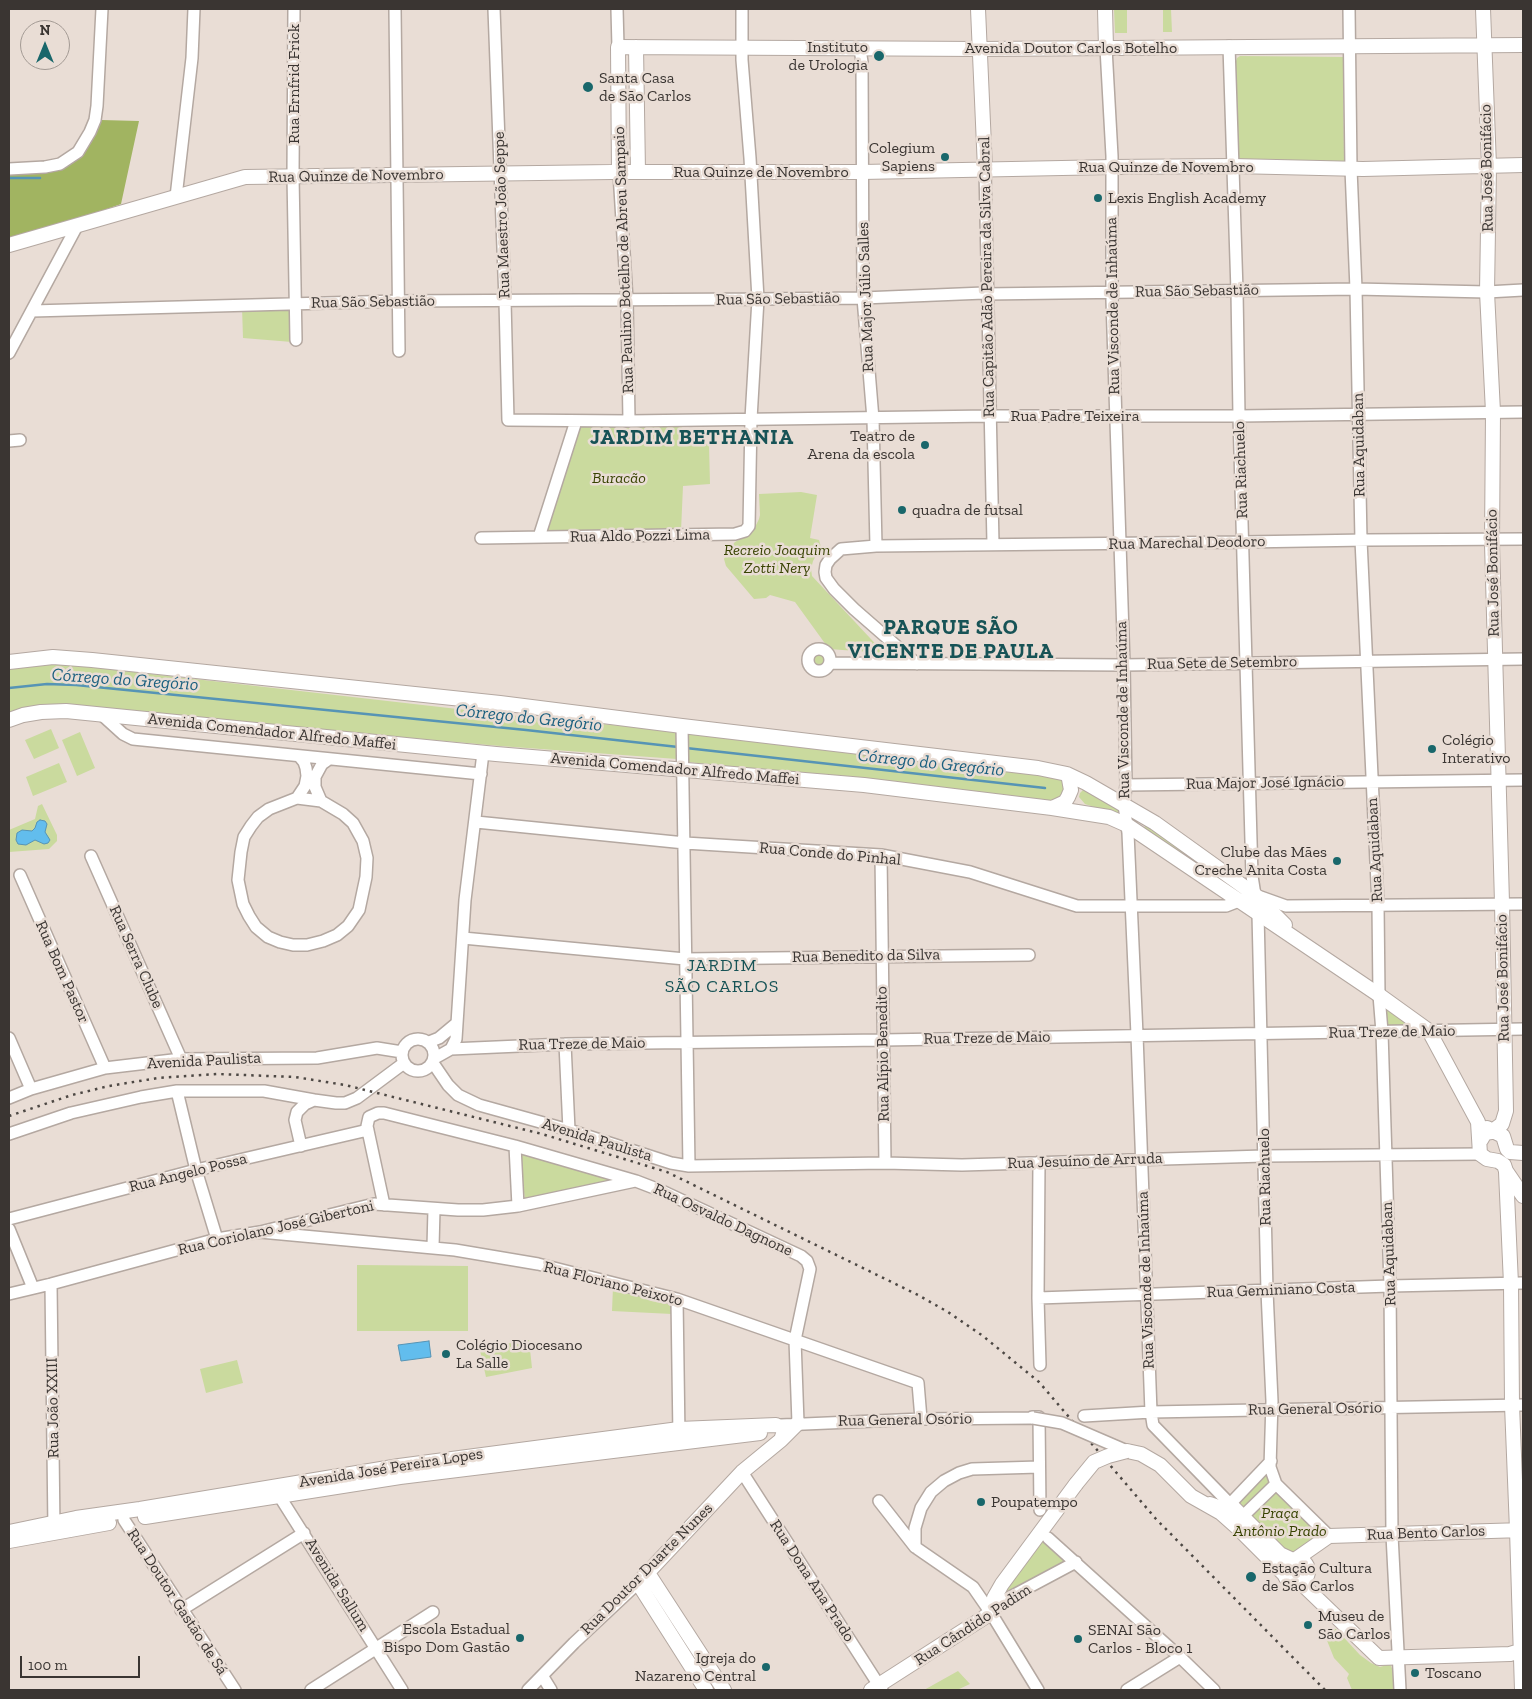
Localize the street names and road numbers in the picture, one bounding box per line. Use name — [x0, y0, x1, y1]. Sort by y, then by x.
street label: Rua Ernfrid Frick — [284, 24, 304, 144]
street label: Avenida Doutor Carlos Botelho — [965, 38, 1177, 58]
street label: Rua José Bonifácio — [1476, 104, 1498, 232]
street label: Rua Paulino Botelho de Abreu Sampaio — [610, 126, 638, 394]
street label: Rua Maestro João Seppe — [489, 131, 515, 299]
street label: Rua Capitão Adão Pereira da Silva Cabral — [975, 136, 999, 418]
street label: Rua Quinze de Novembro — [1078, 157, 1254, 177]
street label: Rua Quinze de Novembro — [673, 162, 849, 182]
street label: Rua Quinze de Novembro — [268, 165, 444, 187]
street label: Rua Visconde de Inhaúma — [1102, 217, 1124, 395]
street label: Rua Major Júlio Salles — [854, 222, 878, 372]
street label: Rua São Sebastião — [1135, 280, 1259, 302]
street label: Rua São Sebastião — [716, 288, 840, 310]
street label: Rua São Sebastião — [311, 291, 435, 313]
street label: Rua Aquidaban — [1348, 393, 1370, 497]
street label: Rua Padre Teixeira — [1011, 406, 1139, 426]
street label: Rua Riachuelo — [1230, 421, 1252, 519]
street label: Rua José Bonifácio — [1482, 509, 1504, 637]
street label: Rua Aldo Pozzi Lima — [570, 525, 710, 547]
street label: Rua Marechal Deodoro — [1108, 532, 1266, 554]
street label: Rua Visconde de Inhaúma — [1112, 621, 1134, 799]
street label: Rua Sete de Setembro — [1147, 652, 1297, 674]
street label: Avenida Comendador Alfredo Maffei — [147, 709, 397, 755]
street label: Avenida Comendador Alfredo Maffei — [550, 749, 800, 789]
street label: Rua Major José Ignácio — [1186, 772, 1344, 794]
street label: Rua Aquidaban — [1363, 797, 1387, 903]
street label: Rua Conde do Pinhal — [758, 838, 902, 870]
street label: Rua Serra Clube — [105, 903, 167, 1011]
street label: Rua José Bonifácio — [1492, 914, 1514, 1042]
street label: Rua Bom Pastor — [31, 918, 93, 1026]
street label: Rua Benedito da Silva — [792, 945, 940, 967]
street label: Rua Alípio Benedito — [872, 986, 894, 1122]
street label: Rua Treze de Maio — [1328, 1021, 1456, 1043]
street label: Rua Treze de Maio — [923, 1027, 1051, 1049]
street label: Rua Treze de Maio — [518, 1033, 646, 1055]
street label: Avenida Paulista — [147, 1048, 261, 1074]
street label: Avenida Paulista — [540, 1114, 654, 1166]
street label: Rua Riachuelo — [1255, 1128, 1275, 1226]
street label: Rua Angelo Possa — [127, 1149, 249, 1197]
street label: Rua Jesuíno de Arruda — [1007, 1149, 1163, 1173]
street label: Rua Osvaldo Dagnone — [650, 1179, 796, 1261]
street label: Rua Visconde de Inhaúma — [1133, 1191, 1159, 1369]
street label: Rua Coriolano José Gibertoni — [176, 1196, 376, 1260]
street label: Rua Aquidaban — [1378, 1202, 1400, 1306]
street label: Rua Floriano Peixoto — [541, 1257, 685, 1311]
street label: Rua Geminiano Costa — [1206, 1278, 1356, 1302]
street label: Rua João XXIII — [43, 1358, 63, 1458]
street label: Rua General Osório — [1248, 1398, 1382, 1420]
street label: Rua General Osório — [838, 1409, 972, 1431]
street label: Avenida José Pereira Lopes — [298, 1444, 484, 1492]
street label: Rua Doutor Duarte Nunes — [577, 1499, 717, 1639]
street label: Rua Dona Ana Prado — [765, 1516, 859, 1646]
street label: Rua Bento Carlos — [1366, 1521, 1486, 1545]
street label: Rua Doutor Gastão de Sá — [122, 1525, 232, 1679]
street label: Avenida Sallum — [301, 1535, 373, 1635]
street label: Rua Cândido Padim — [911, 1580, 1035, 1670]

